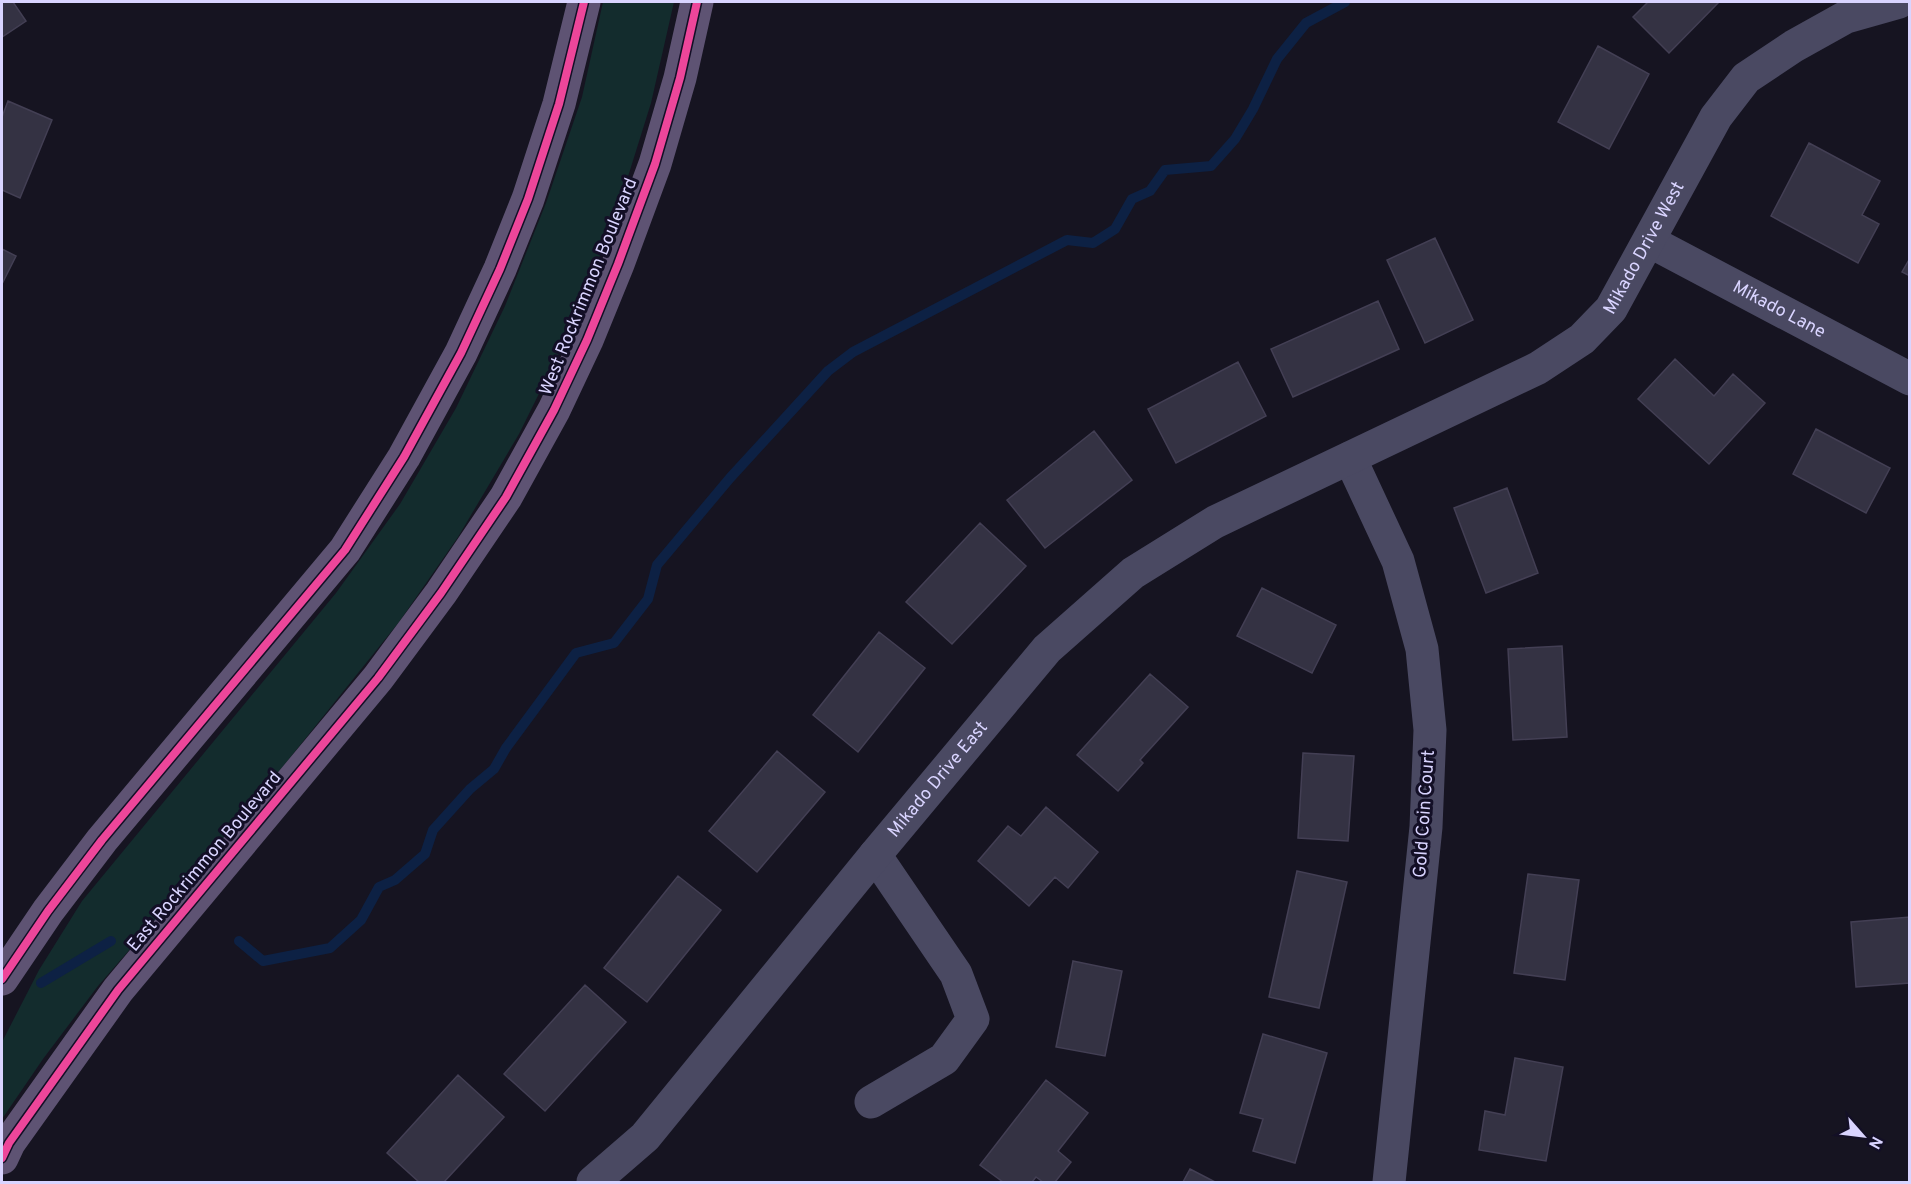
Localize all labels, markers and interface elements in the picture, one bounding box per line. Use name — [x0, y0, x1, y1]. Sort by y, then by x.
street label: West Rockrimmon Boulevard — [535, 175, 643, 399]
street label: Mikado Drive West — [1599, 178, 1690, 319]
street label: Mikado Lane — [1728, 276, 1829, 344]
street label: Mikado Drive East — [883, 717, 993, 842]
street label: Gold Coin Court — [1409, 749, 1441, 879]
street label: East Rockrimmon Boulevard — [123, 767, 287, 957]
north arrow — [1833, 1106, 1893, 1166]
text: N — [1863, 1132, 1886, 1152]

